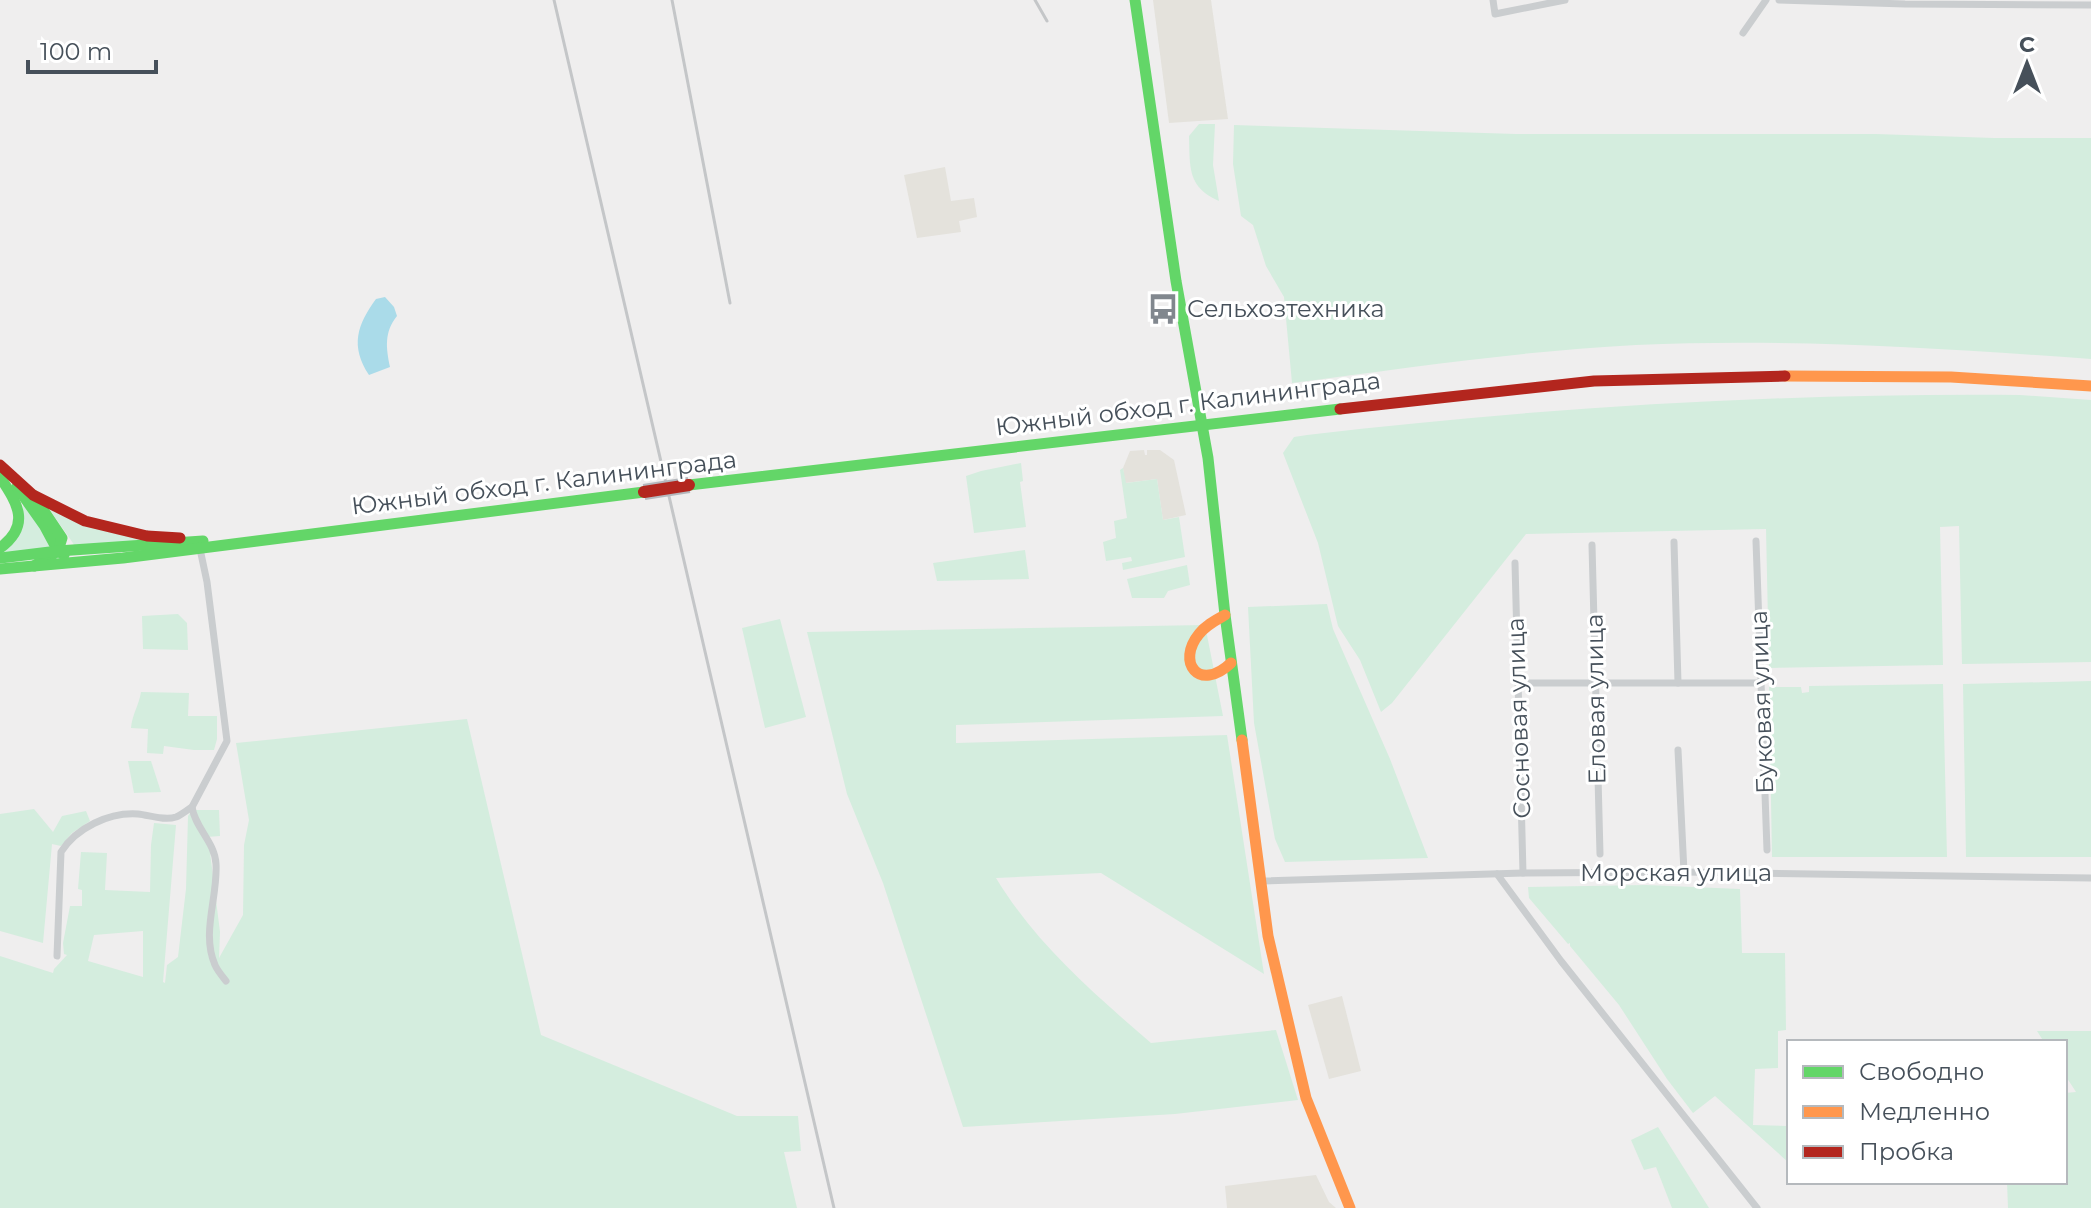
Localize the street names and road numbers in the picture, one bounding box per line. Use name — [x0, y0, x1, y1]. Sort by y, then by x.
street label: Южный обход г. Калининграда — [994, 365, 1382, 442]
street label: Южный обход г. Калининграда — [350, 444, 738, 521]
street label: Буковая улица — [1744, 610, 1779, 794]
street label: Еловая улица — [1580, 613, 1611, 785]
street label: Сосновая улица — [1500, 617, 1537, 819]
street label: Морская улица — [1580, 858, 1772, 887]

